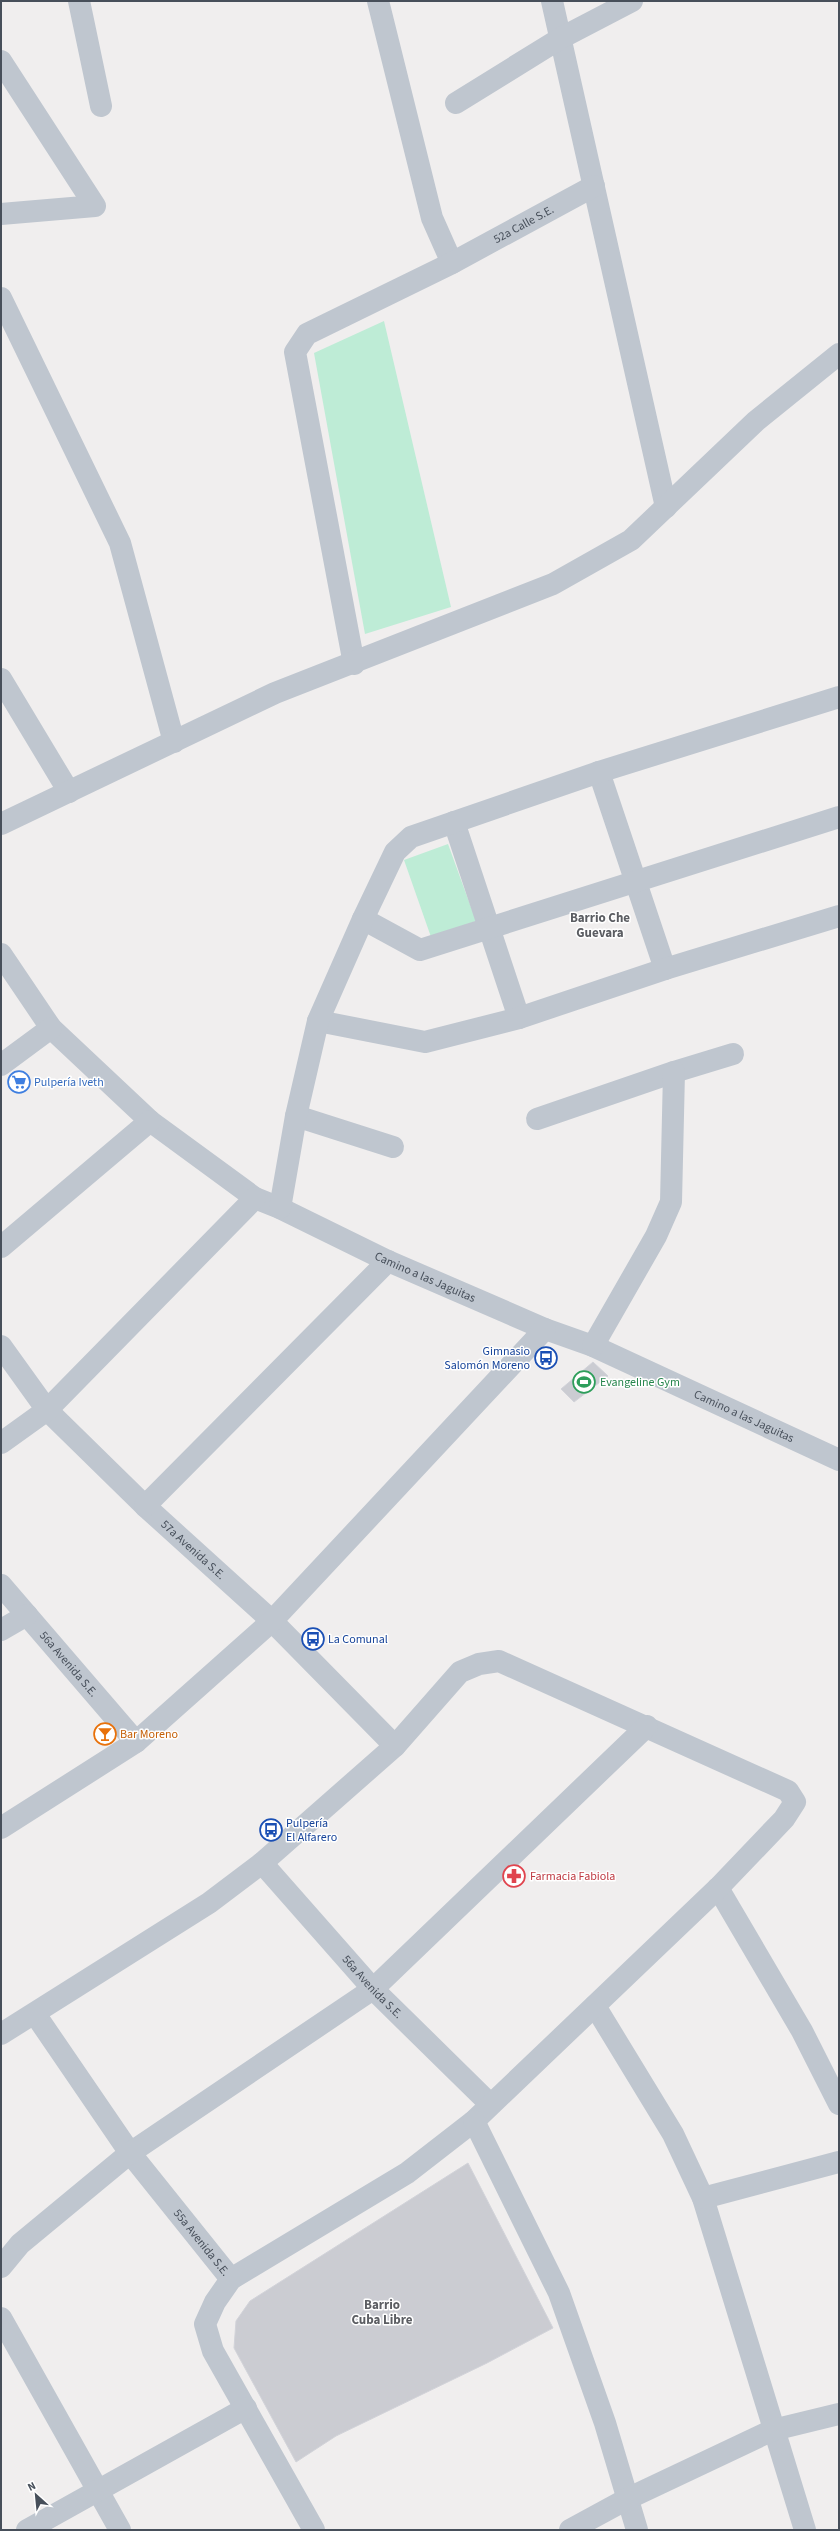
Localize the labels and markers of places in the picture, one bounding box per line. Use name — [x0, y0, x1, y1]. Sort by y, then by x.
supermarket icon: Pulpería Iveth — [6, 1069, 32, 1095]
place label: Pulpería Iveth — [34, 1074, 104, 1091]
place label: Gimnasio Salomón Moreno — [444, 1343, 530, 1374]
bus stop icon: Gimnasio Salomón Moreno — [533, 1345, 559, 1371]
sports icon: Evangeline Gym — [571, 1369, 597, 1395]
place label: Evangeline Gym — [600, 1374, 680, 1391]
bus stop icon: La Comunal — [300, 1626, 326, 1652]
place label: La Comunal — [328, 1631, 388, 1648]
bar icon: Bar Moreno — [92, 1721, 118, 1747]
place label: Bar Moreno — [120, 1726, 178, 1743]
place label: Pulpería El Alfarero — [286, 1815, 337, 1846]
bus stop icon: Pulpería El Alfarero — [258, 1817, 284, 1843]
pharmacy icon: Farmacia Fabiola — [501, 1863, 527, 1889]
place label: Farmacia Fabiola — [530, 1868, 615, 1885]

